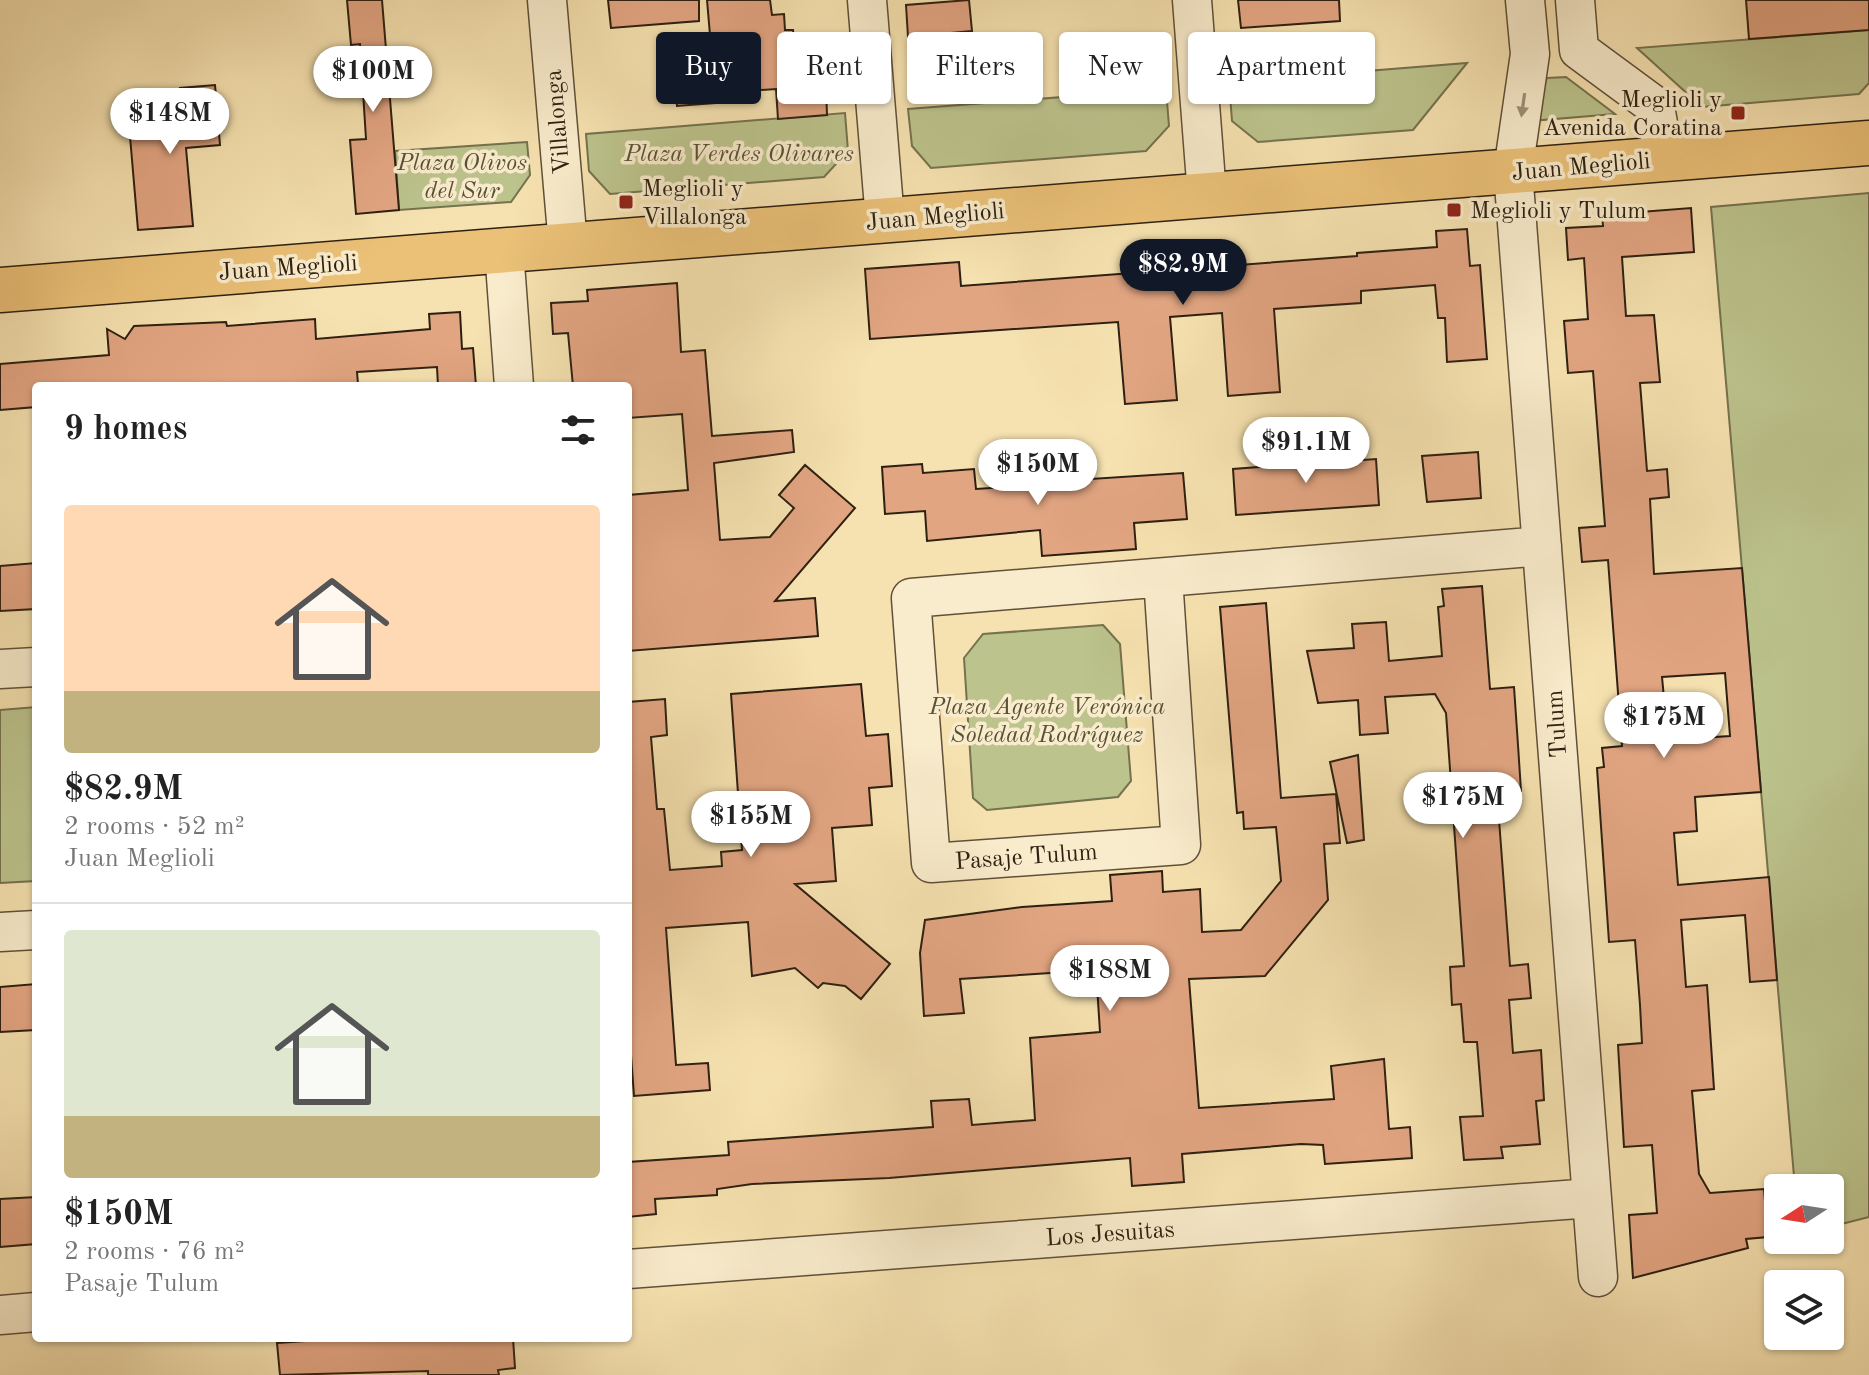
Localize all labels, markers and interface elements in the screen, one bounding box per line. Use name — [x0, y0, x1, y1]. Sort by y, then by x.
chip: Buy — [656, 32, 761, 104]
chip: Rent — [777, 32, 891, 104]
chip: Filters — [907, 32, 1043, 104]
chip: New — [1059, 32, 1172, 104]
chip: Apartment — [1188, 32, 1375, 104]
pin: $100M — [317, 46, 429, 114]
text: $100M — [331, 59, 415, 85]
street label: Villalonga — [542, 68, 576, 175]
pin: $148M — [114, 88, 226, 156]
place label: Meglioli y Avenida Coratina — [1543, 89, 1722, 141]
one-way arrow — [1516, 93, 1529, 118]
text: $148M — [128, 101, 212, 127]
marker: Meglioli y Avenida Coratina — [1729, 104, 1747, 122]
park label: Plaza Verdes Olivares — [623, 143, 854, 167]
street label: Juan Meglioli — [1511, 150, 1652, 186]
park label: Plaza Olivos del Sur — [396, 152, 527, 204]
place label: Meglioli y Villalonga — [642, 178, 747, 230]
marker: Meglioli y Villalonga — [617, 193, 635, 211]
street label: Juan Meglioli — [865, 200, 1006, 236]
place label: Meglioli y Tulum — [1470, 200, 1646, 224]
marker: Meglioli y Tulum — [1445, 201, 1463, 219]
pin: $82.9M — [1118, 239, 1248, 307]
street label: Juan Meglioli — [218, 252, 358, 286]
text: $82.9M — [1138, 252, 1228, 278]
icon: filters — [556, 408, 600, 452]
text: 9 homes — [64, 413, 187, 447]
pin: $91.1M — [1241, 417, 1371, 485]
text: $91.1M — [1261, 430, 1351, 456]
pin: $150M — [982, 439, 1094, 507]
text: $150M — [996, 452, 1080, 478]
icon: home — [260, 557, 404, 701]
street label: Tulum — [1544, 689, 1572, 759]
pin: $175M — [1608, 692, 1720, 760]
park label: Plaza Agente Verónica Soledad Rodríguez — [928, 696, 1165, 748]
text: $175M — [1622, 705, 1706, 731]
pin: $175M — [1407, 772, 1519, 840]
text: $82.9M — [64, 773, 183, 807]
text: $175M — [1421, 785, 1505, 811]
pin: $155M — [695, 791, 807, 859]
text: $155M — [709, 804, 793, 830]
text: 2 rooms · 52 m² — [64, 814, 245, 840]
street label: Pasaje Tulum — [954, 841, 1098, 875]
text: Juan Meglioli — [64, 846, 215, 872]
pin: $188M — [1054, 945, 1166, 1013]
text: $188M — [1068, 958, 1152, 984]
icon: home — [260, 982, 404, 1126]
north arrow — [1764, 1174, 1844, 1254]
map controls — [1764, 1174, 1844, 1350]
text: $150M — [64, 1198, 173, 1232]
street label: Los Jesuitas — [1045, 1219, 1176, 1251]
text: 2 rooms · 76 m² — [64, 1239, 245, 1265]
button: layers — [1764, 1270, 1844, 1350]
text: Pasaje Tulum — [64, 1271, 219, 1297]

